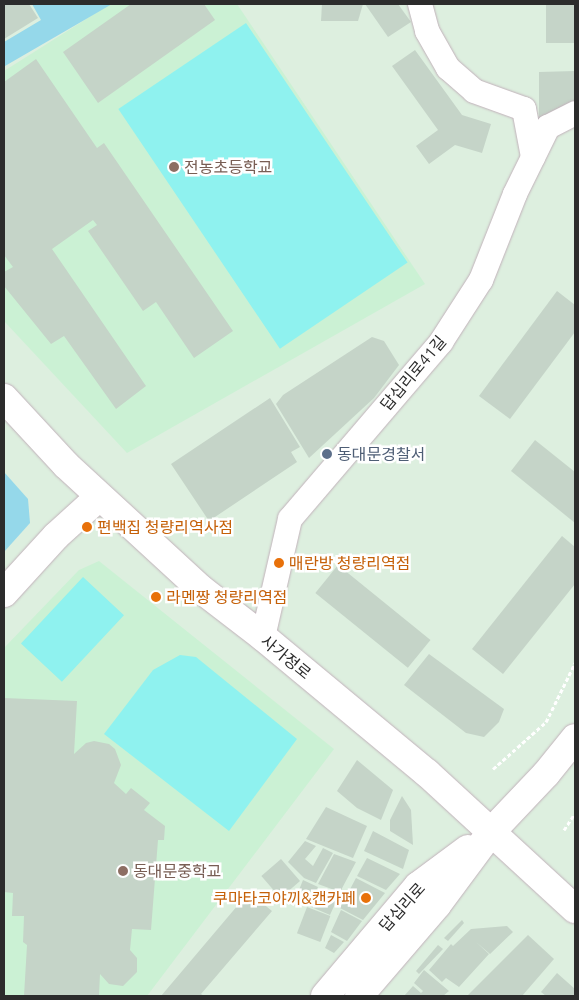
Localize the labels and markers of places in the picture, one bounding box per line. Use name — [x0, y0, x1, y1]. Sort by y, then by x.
place label: 전농초등학교 — [184, 157, 272, 177]
marker: 전농초등학교 — [168, 161, 180, 173]
place label: 동대문경찰서 — [337, 444, 425, 464]
marker: 동대문경찰서 — [321, 448, 333, 460]
place label: 편백집 청량리역사점 — [97, 517, 233, 537]
marker: 편백집 청량리역사점 — [81, 521, 93, 533]
place label: 매란방 청량리역점 — [289, 553, 410, 573]
marker: 매란방 청량리역점 — [273, 557, 285, 569]
place label: 라멘짱 청량리역점 — [166, 587, 287, 607]
marker: 라멘짱 청량리역점 — [150, 591, 162, 603]
place label: 동대문중학교 — [133, 861, 221, 881]
marker: 동대문중학교 — [117, 865, 129, 877]
place label: 쿠마타코야끼&캔카페 — [213, 888, 356, 908]
marker: 쿠마타코야끼&캔카페 — [360, 892, 372, 904]

